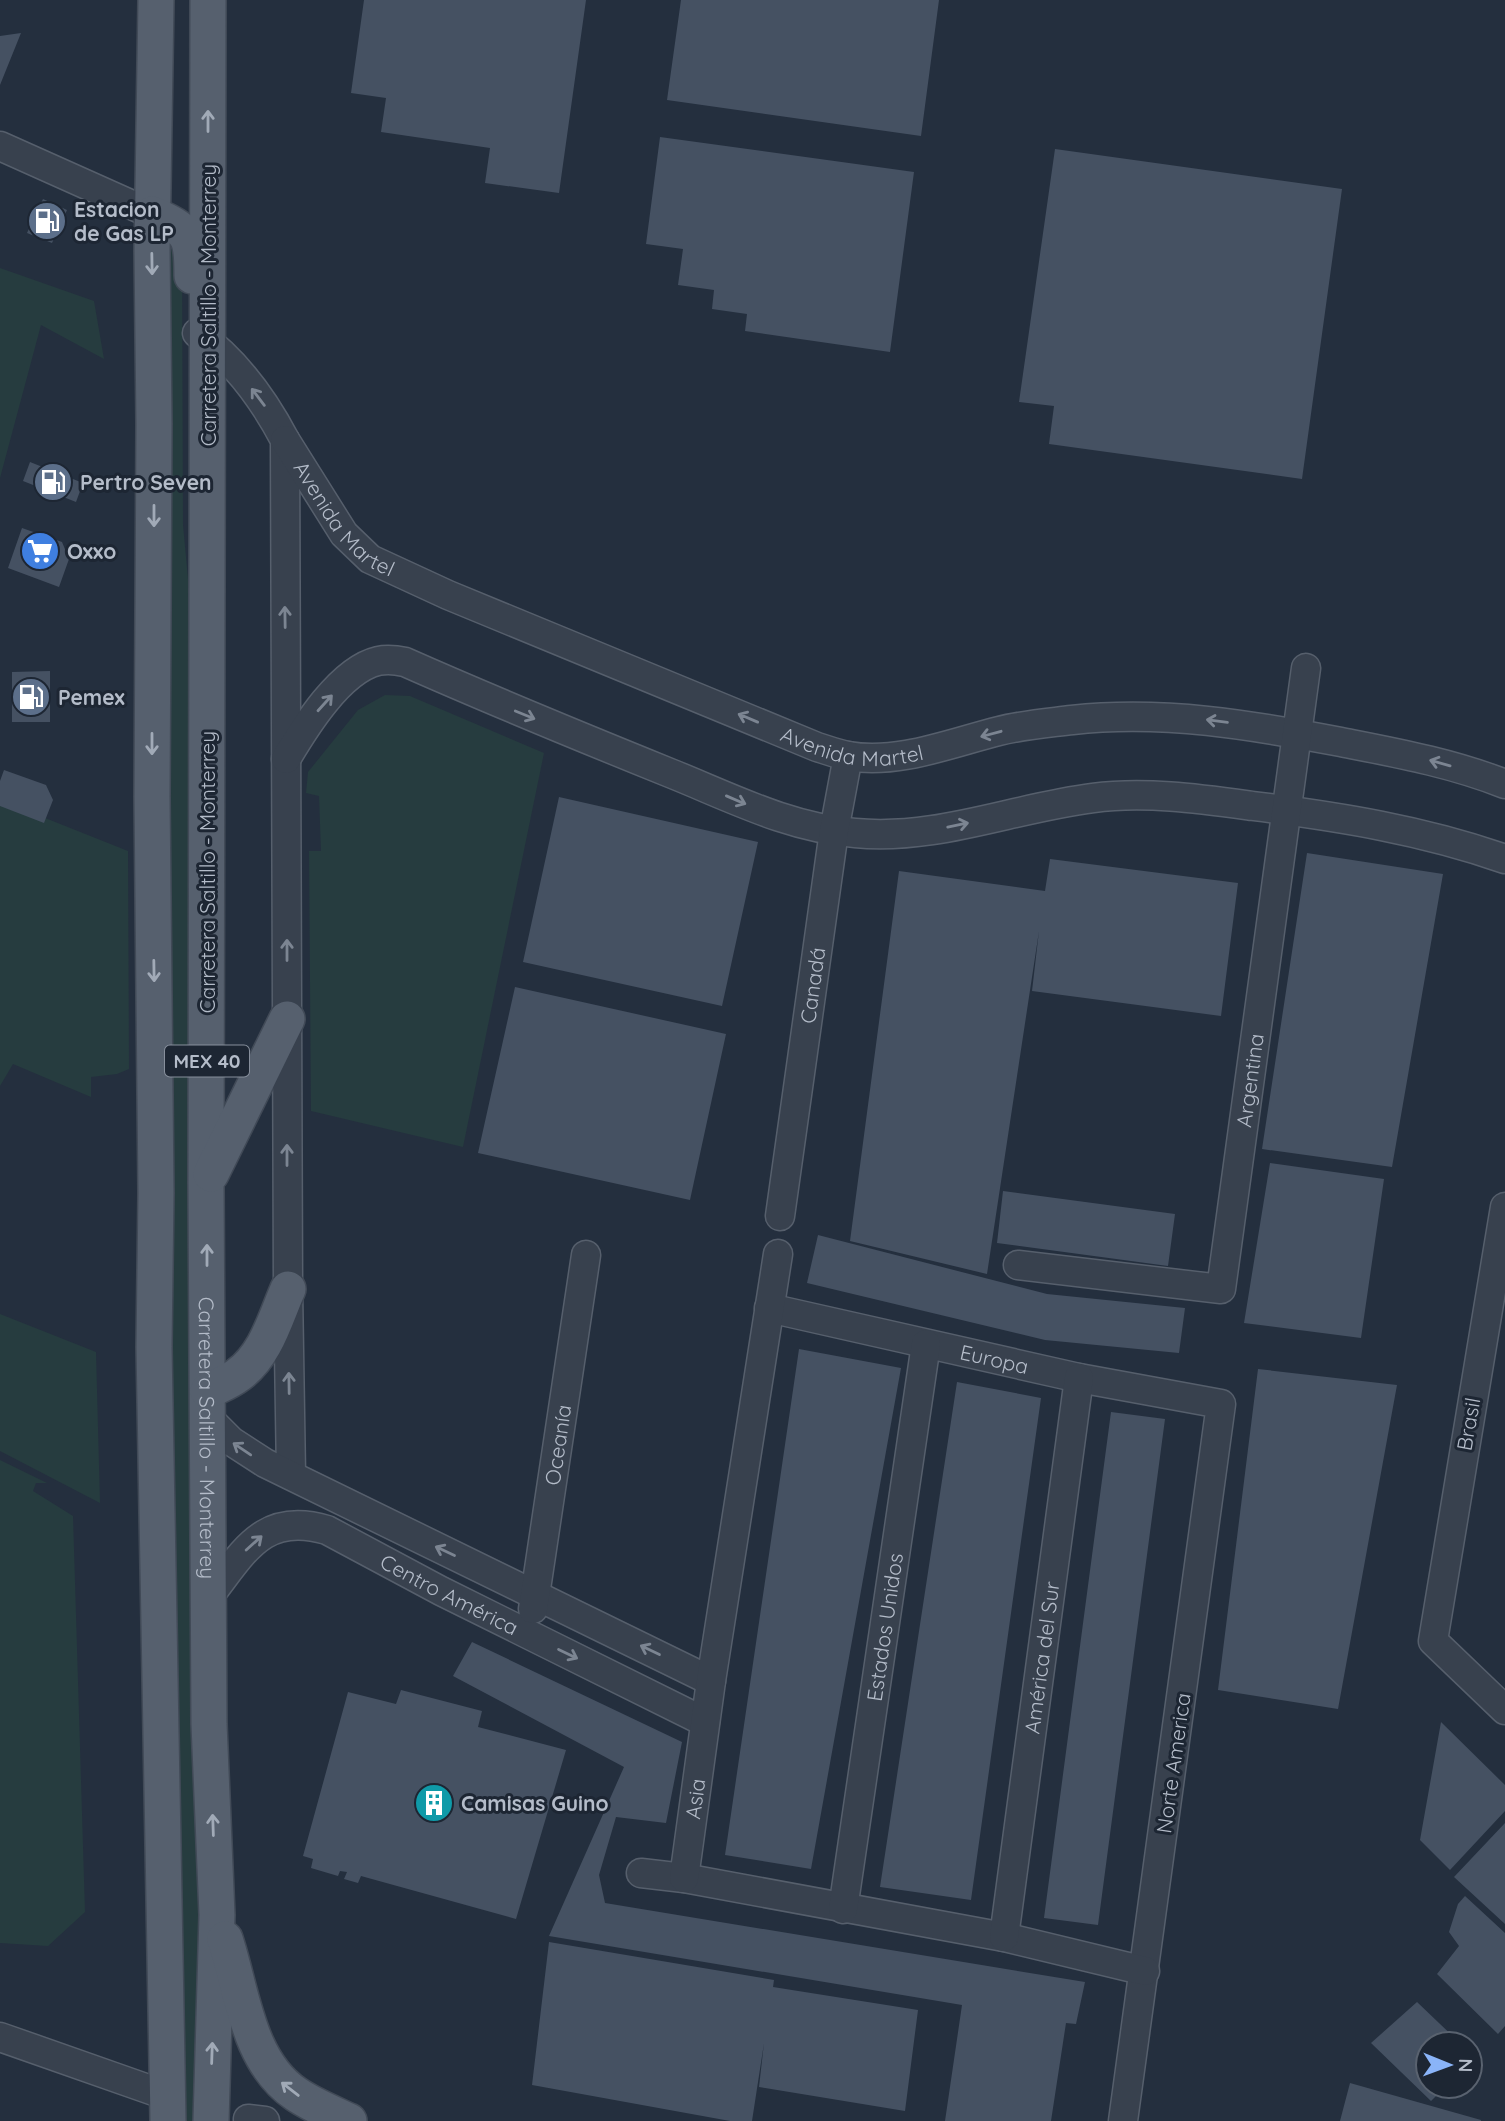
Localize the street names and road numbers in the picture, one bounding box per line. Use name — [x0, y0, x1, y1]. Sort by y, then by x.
street label: Carretera Saltillo - Monterrey — [195, 164, 221, 446]
street label: Avenida Martel — [288, 456, 399, 582]
street label: Avenida Martel — [777, 721, 926, 771]
street label: Carretera Saltillo - Monterrey — [194, 731, 220, 1013]
street label: Canadá — [794, 945, 831, 1025]
street label: Argentina — [1230, 1032, 1269, 1129]
road number: MEX 40 — [165, 1046, 249, 1077]
street label: Carretera Saltillo - Monterrey — [194, 1297, 221, 1579]
street label: Europa — [958, 1339, 1031, 1379]
street label: Brasil — [1451, 1395, 1485, 1453]
street label: Oceanía — [539, 1403, 576, 1487]
street label: Centro América — [376, 1548, 523, 1640]
street label: Estados Unidos — [861, 1551, 908, 1703]
street label: América del Sur — [1018, 1580, 1065, 1735]
street label: Norte America — [1150, 1691, 1196, 1835]
street label: Asia — [679, 1777, 711, 1821]

